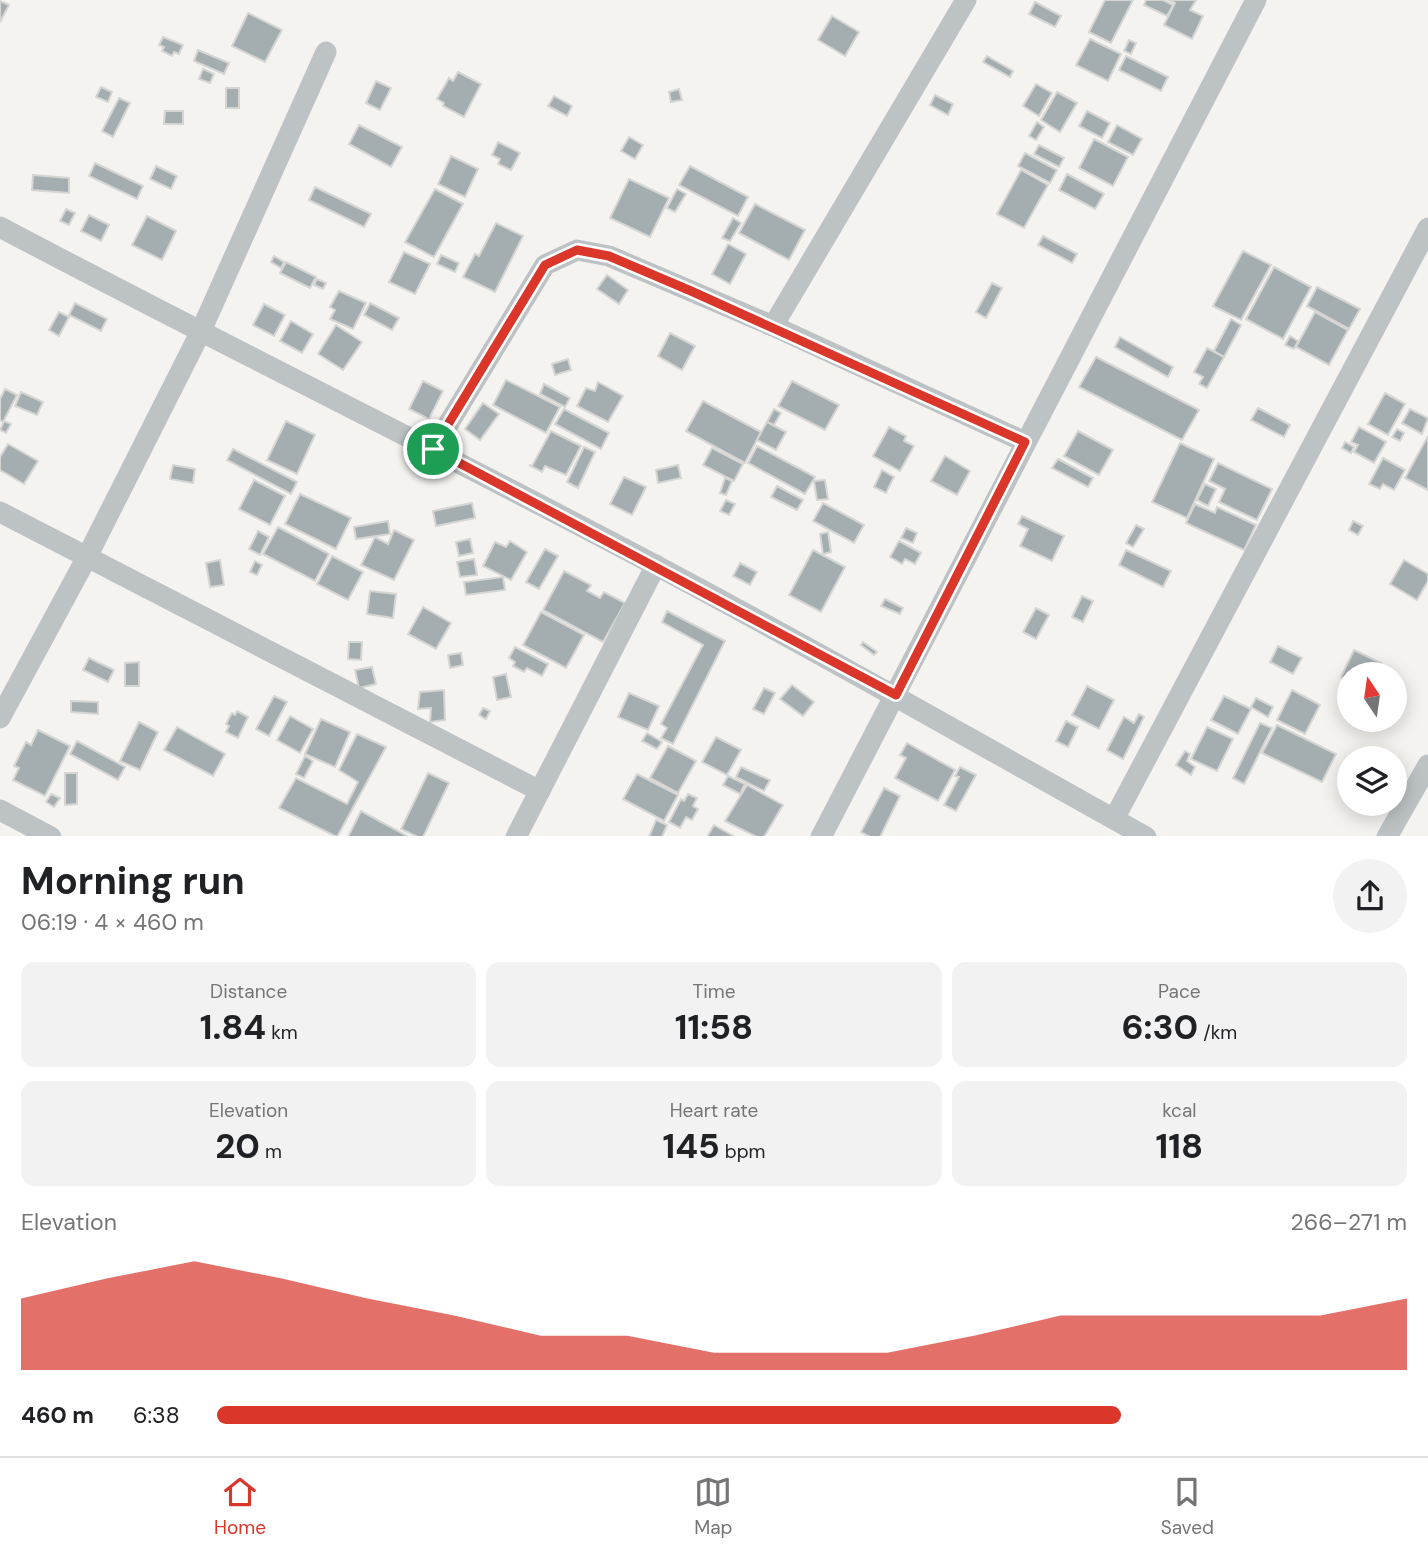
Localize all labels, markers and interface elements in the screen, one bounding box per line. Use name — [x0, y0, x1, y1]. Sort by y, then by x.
pin — [403, 419, 463, 479]
icon: arrive — [414, 430, 452, 468]
north arrow — [1337, 662, 1407, 732]
map controls — [1337, 662, 1407, 816]
button: layers — [1337, 746, 1407, 816]
text: Morning run — [21, 856, 245, 906]
button: share — [1333, 859, 1407, 933]
text: 06:19 · 4 × 460 m — [21, 907, 204, 937]
text: Distance — [210, 979, 287, 1004]
text: Time — [693, 979, 735, 1004]
text: Pace — [1158, 979, 1201, 1004]
text: 1.84 — [200, 1004, 266, 1050]
text: 11:58 — [675, 1004, 753, 1050]
text: 6:30 — [1121, 1004, 1198, 1050]
text: km — [266, 1020, 298, 1045]
text: /km — [1198, 1020, 1237, 1045]
text: Elevation — [209, 1098, 288, 1123]
text: Heart rate — [670, 1098, 758, 1123]
text: kcal — [1162, 1098, 1197, 1123]
text: 20 — [215, 1123, 260, 1169]
text: 145 — [662, 1123, 720, 1169]
text: 118 — [1156, 1123, 1203, 1169]
text: m — [260, 1139, 282, 1164]
text: bpm — [720, 1139, 766, 1164]
text: Elevation — [21, 1207, 117, 1237]
text: 266–271 m — [1290, 1207, 1407, 1237]
text: 460 m — [21, 1400, 94, 1430]
text: 6:38 — [133, 1400, 180, 1430]
tab: Home — [214, 1473, 266, 1540]
tab: Map — [694, 1473, 732, 1540]
tab: Saved — [1161, 1473, 1214, 1540]

